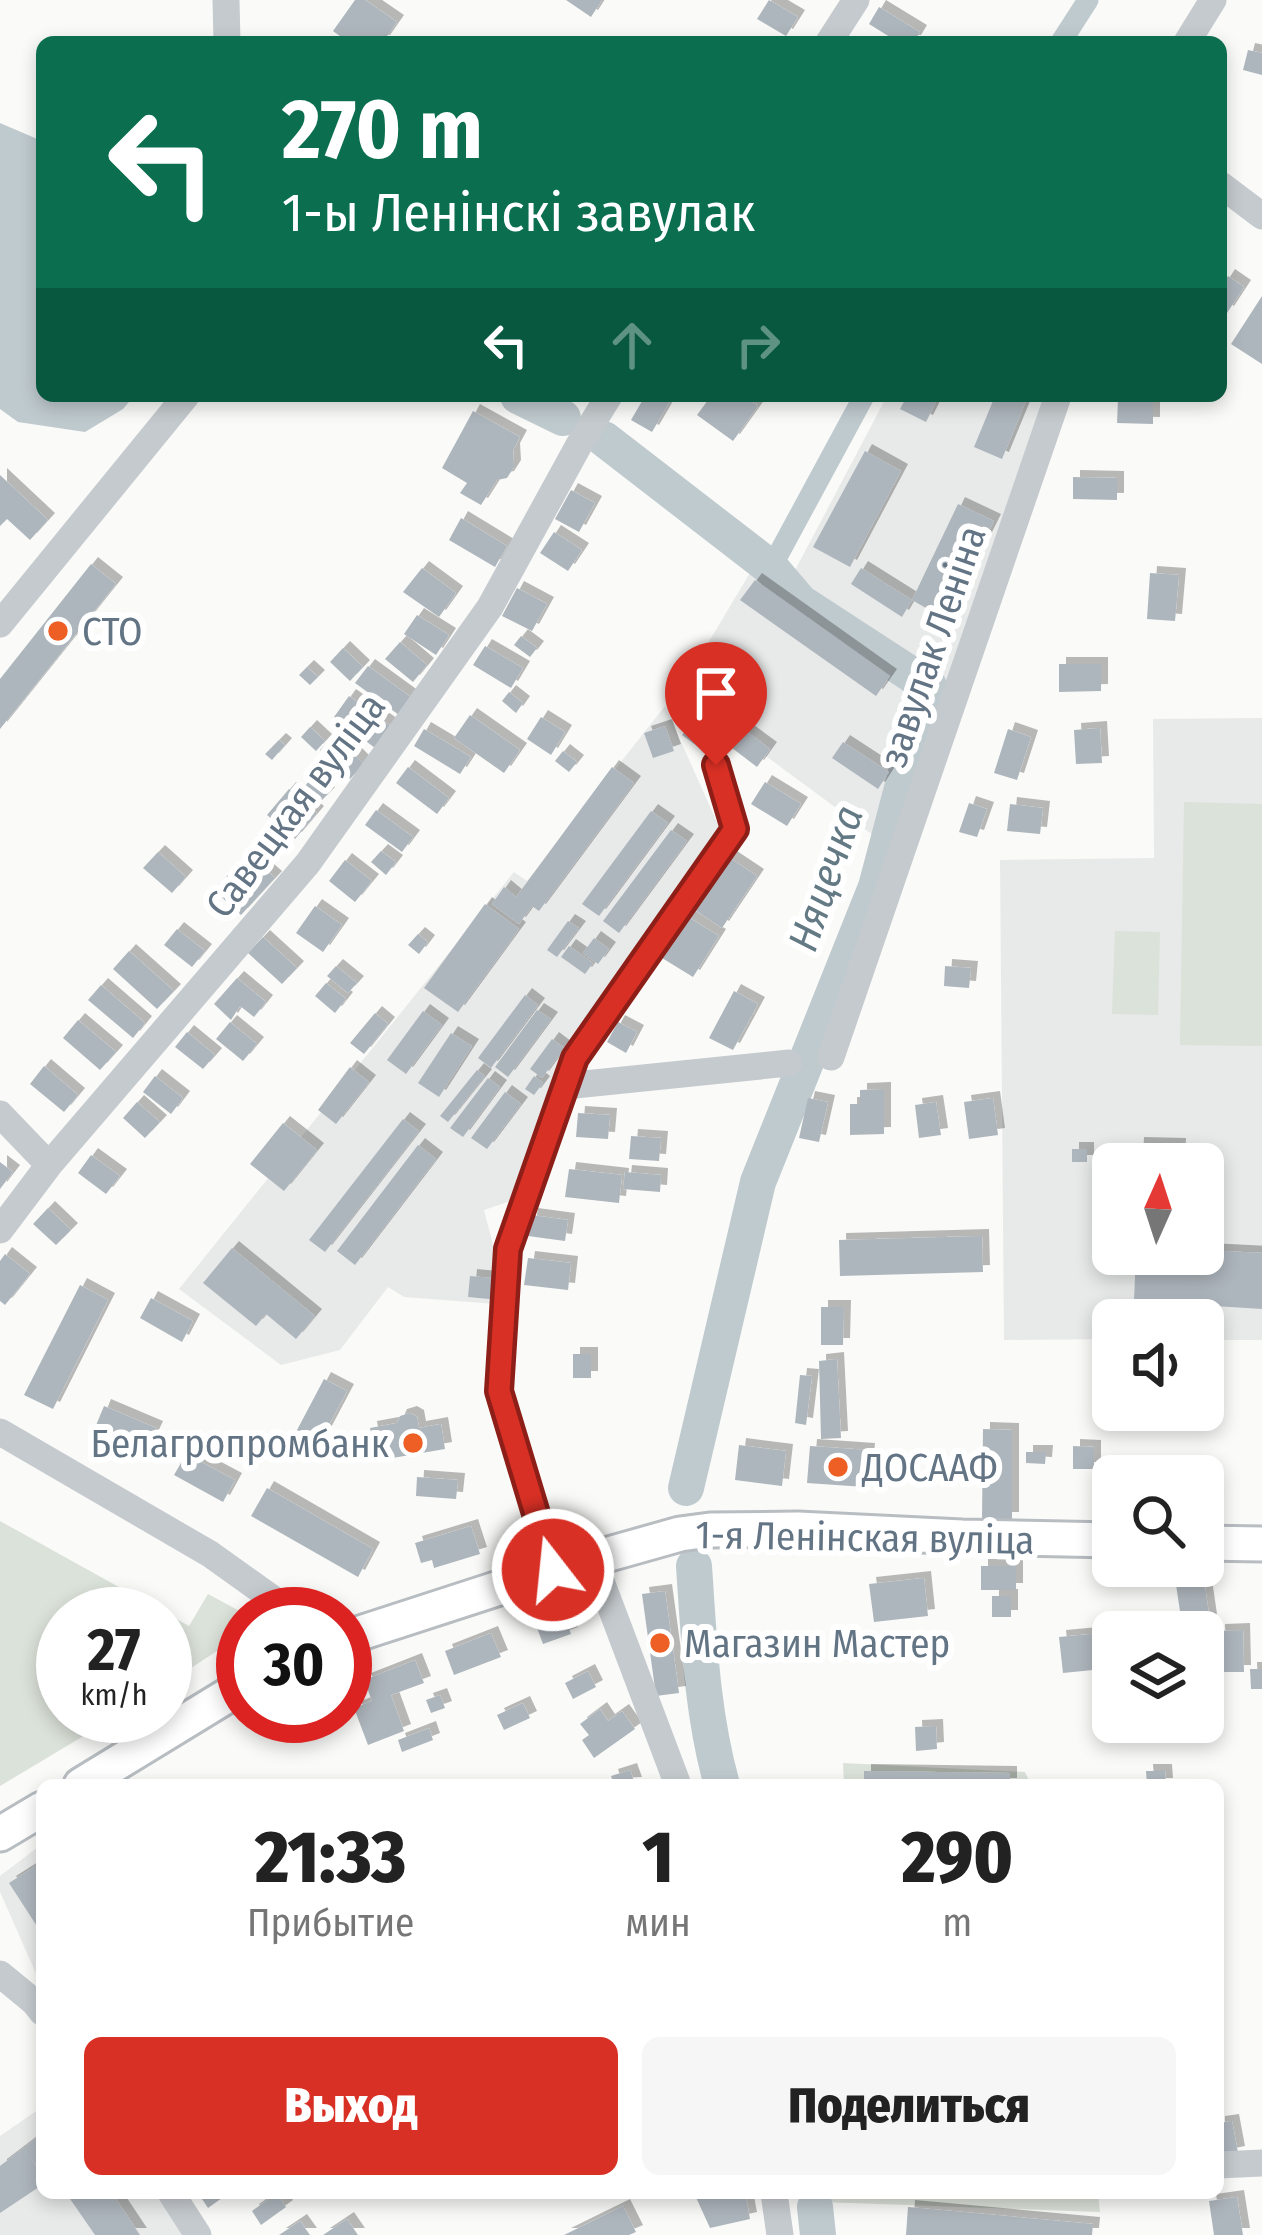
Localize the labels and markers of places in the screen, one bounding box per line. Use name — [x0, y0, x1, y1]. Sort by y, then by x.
place label: СТО — [82, 609, 143, 655]
marker: СТО — [45, 618, 71, 644]
pin — [665, 642, 767, 765]
place label: Белагропромбанк — [90, 1421, 389, 1467]
marker: Белагропромбанк — [400, 1430, 426, 1456]
place label: ДОСААФ — [861, 1445, 997, 1491]
marker: ДОСААФ — [825, 1454, 851, 1480]
place label: Магазин Мастер — [684, 1621, 950, 1667]
marker: Магазин Мастер — [647, 1630, 673, 1656]

